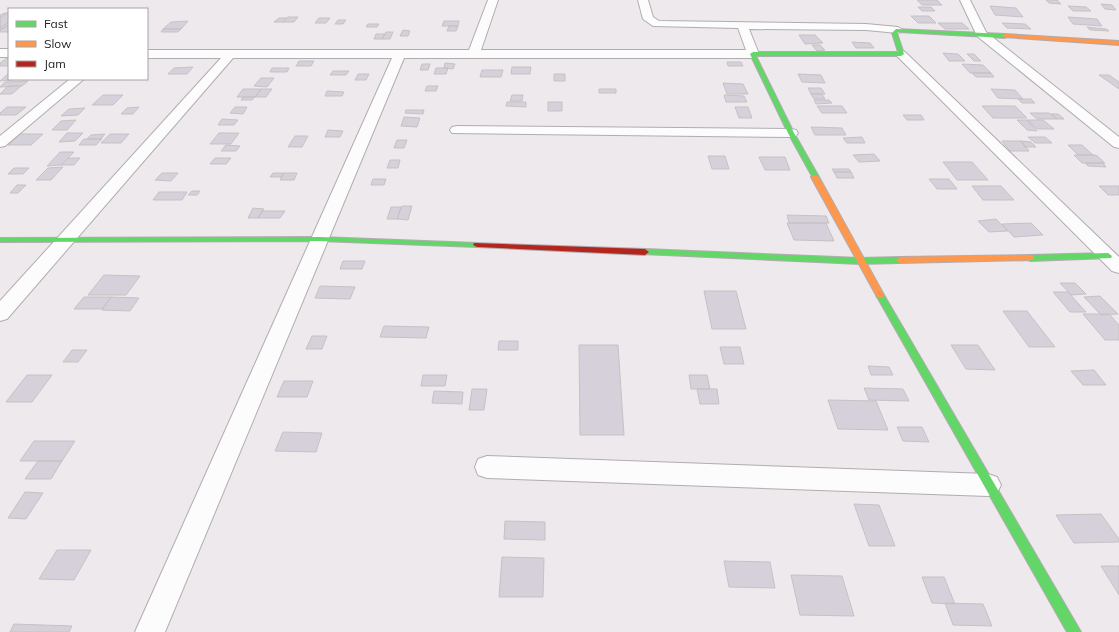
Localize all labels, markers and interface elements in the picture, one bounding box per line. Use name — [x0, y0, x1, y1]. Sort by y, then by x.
legend — [8, 8, 148, 80]
text: Fast — [44, 16, 68, 31]
text: Slow — [44, 36, 72, 51]
text: Jam — [44, 56, 66, 71]

